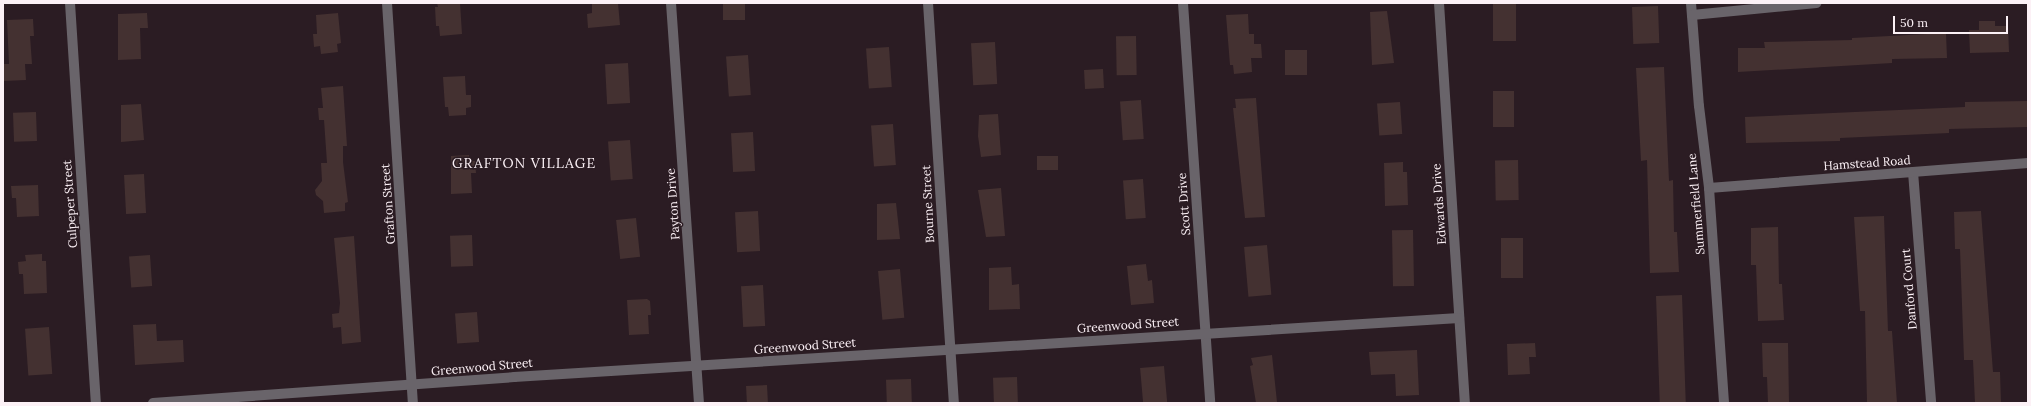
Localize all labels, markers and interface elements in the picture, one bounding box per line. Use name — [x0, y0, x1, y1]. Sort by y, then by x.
scale bar — [1895, 8, 2010, 34]
text: 50 m — [1900, 15, 1928, 30]
street label: Summerfield Lane — [1684, 153, 1708, 255]
street label: Hamstead Road — [1823, 153, 1911, 173]
district label: GRAFTON VILLAGE — [452, 155, 596, 171]
street label: Culpeper Street — [60, 159, 80, 249]
street label: Grafton Street — [378, 163, 398, 245]
street label: Edwards Drive — [1429, 163, 1449, 245]
street label: Bourne Street — [919, 165, 937, 243]
street label: Payton Drive — [663, 168, 683, 240]
street label: Scott Drive — [1175, 172, 1193, 236]
street label: Danford Court — [1898, 248, 1920, 330]
street label: Greenwood Street — [1077, 314, 1179, 336]
street label: Greenwood Street — [754, 335, 856, 357]
street label: Greenwood Street — [431, 355, 533, 379]

